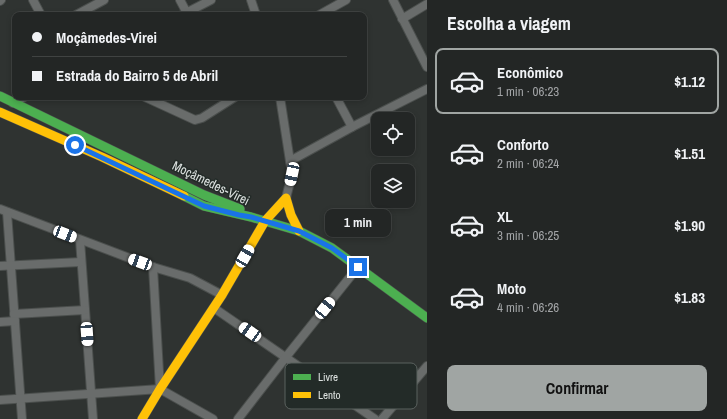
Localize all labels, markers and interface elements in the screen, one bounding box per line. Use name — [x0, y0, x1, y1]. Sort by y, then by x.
text: Escolha a viagem — [447, 11, 571, 36]
text: Moçâmedes-Virei — [56, 27, 157, 48]
text: Econômico — [497, 62, 563, 83]
icon: car — [449, 63, 485, 99]
text: Estrada do Bairro 5 de Abril — [56, 65, 218, 86]
text: $1.12 — [674, 71, 705, 92]
text: 1 min · 06:23 — [497, 83, 559, 100]
map controls — [371, 112, 415, 208]
button: locate — [371, 112, 415, 156]
text: Conforto — [497, 134, 549, 155]
icon: car — [449, 135, 485, 171]
route start — [66, 136, 84, 154]
text: $1.51 — [674, 143, 705, 164]
text: 2 min · 06:24 — [497, 155, 559, 172]
street label: Moçâmedes-Virei — [170, 157, 252, 209]
car — [284, 161, 300, 187]
button: layers — [371, 164, 415, 208]
text: XL — [497, 206, 513, 227]
icon: car — [449, 207, 485, 243]
callout: 1 min — [325, 209, 391, 237]
text: 1 min — [344, 214, 372, 231]
text: $1.90 — [674, 215, 705, 236]
car — [52, 224, 78, 244]
text: 3 min · 06:25 — [497, 227, 559, 244]
car — [234, 243, 256, 269]
car — [127, 252, 153, 272]
route end — [349, 258, 367, 276]
text: Moto — [497, 278, 526, 299]
icon: car — [449, 279, 485, 315]
text: $1.83 — [674, 287, 705, 308]
car — [313, 295, 337, 321]
text: 4 min · 06:26 — [497, 299, 559, 316]
car — [237, 320, 263, 344]
car — [80, 322, 94, 346]
legend — [285, 363, 417, 409]
button: Confirmar — [447, 365, 707, 411]
text: Livre — [318, 370, 338, 384]
text: Lento — [318, 388, 341, 402]

